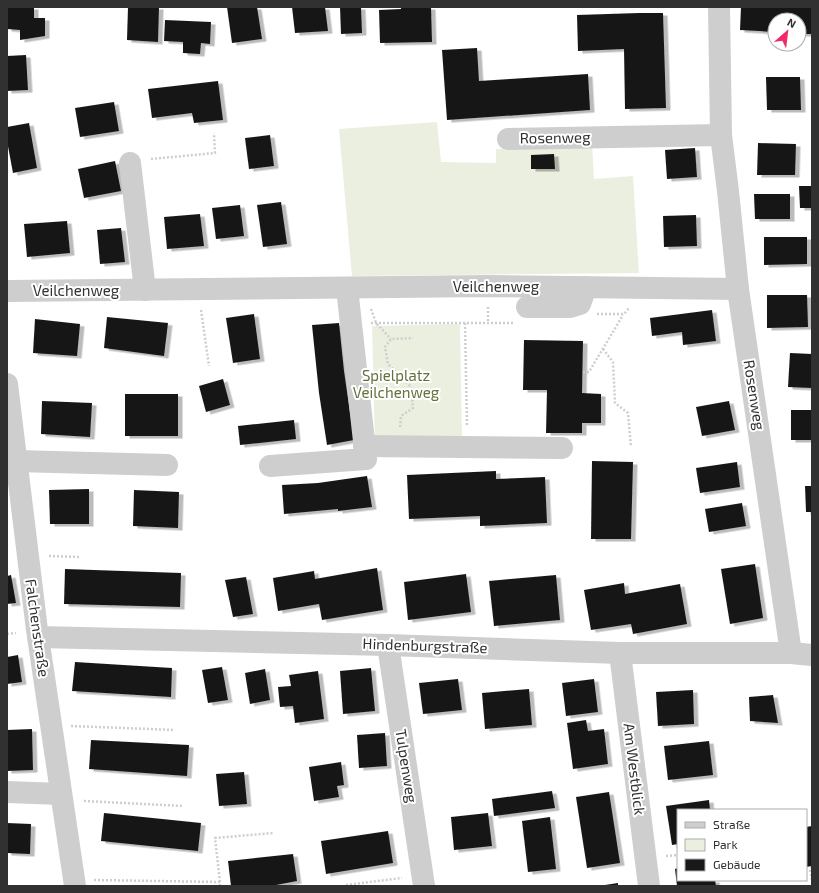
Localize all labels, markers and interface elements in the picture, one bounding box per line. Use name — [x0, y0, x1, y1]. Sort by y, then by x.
north arrow — [767, 12, 807, 52]
text: N — [785, 15, 799, 30]
street label: Rosenweg — [519, 127, 591, 147]
street label: Veilchenweg — [453, 277, 540, 295]
street label: Veilchenweg — [33, 281, 120, 299]
street label: Rosenweg — [741, 358, 770, 432]
park label: Spielplatz Veilchenweg — [353, 366, 440, 401]
street label: Falchenstraße — [22, 578, 54, 678]
street label: Hindenburgstraße — [362, 634, 488, 656]
street label: Am Westblick — [620, 722, 650, 816]
street label: Tulpenweg — [392, 728, 422, 805]
legend — [677, 809, 807, 881]
text: Straße — [713, 817, 750, 831]
text: Park — [713, 837, 738, 851]
text: Gebäude — [713, 857, 761, 871]

